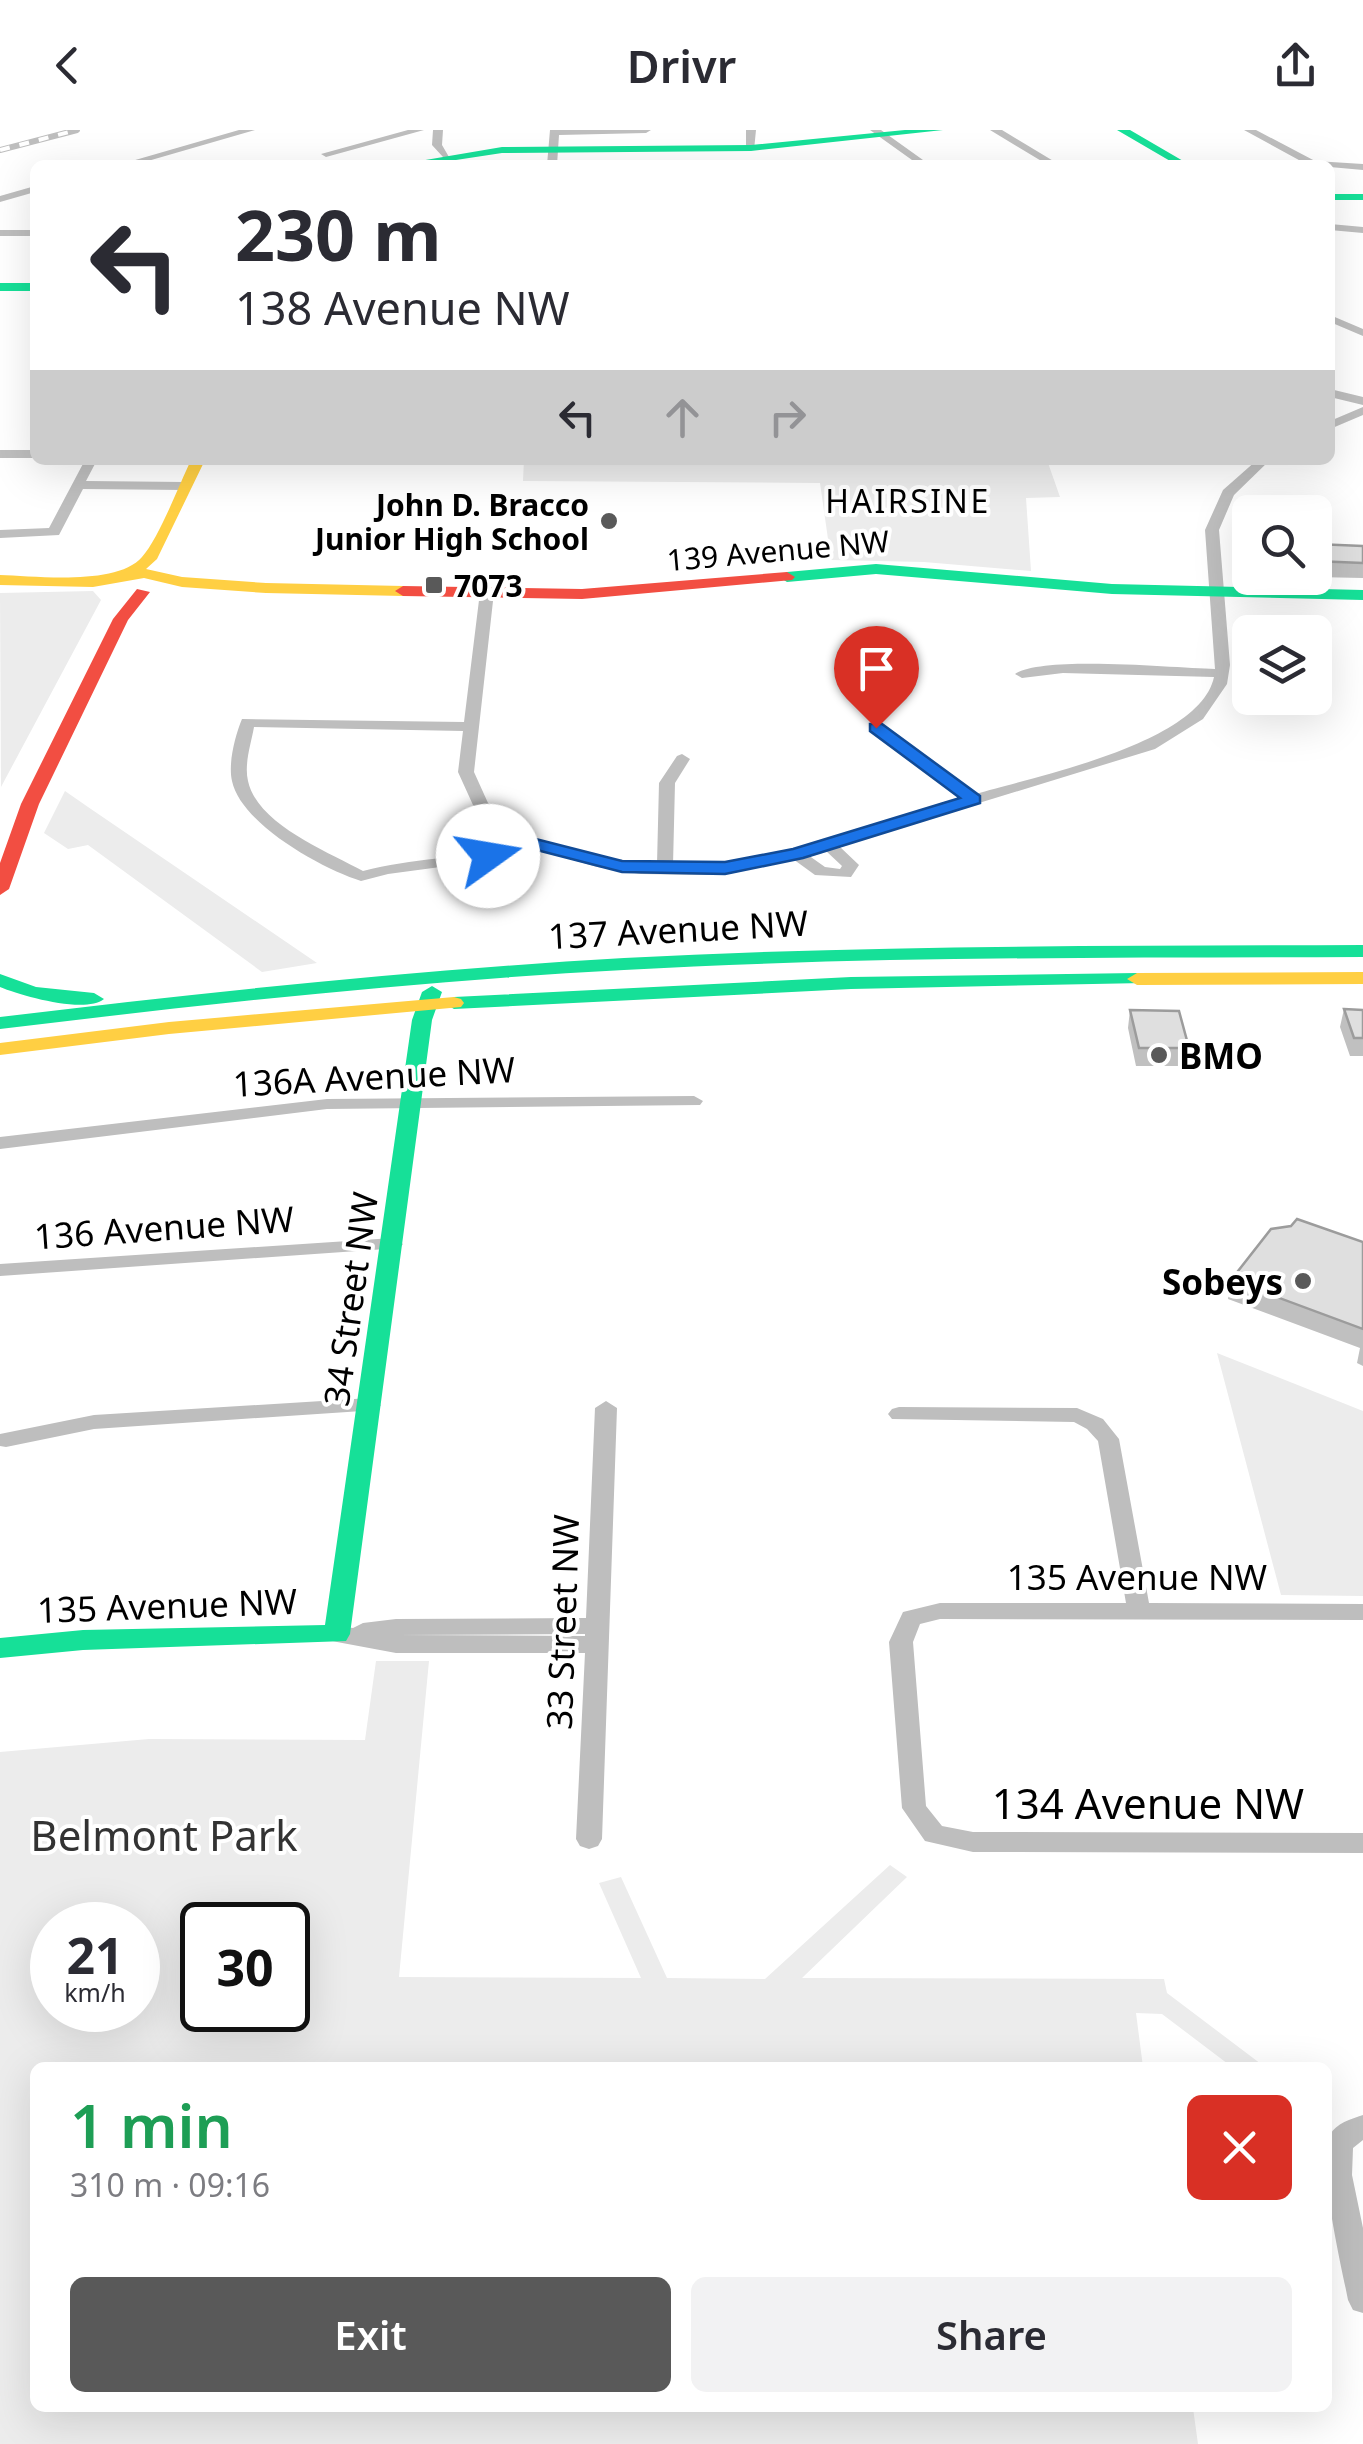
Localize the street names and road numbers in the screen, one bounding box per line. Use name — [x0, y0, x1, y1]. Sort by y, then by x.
street label: 139 Avenue NW — [665, 520, 891, 580]
street label: 137 Avenue NW — [547, 899, 810, 959]
street label: 136A Avenue NW — [232, 1045, 517, 1107]
street label: 34 Street NW — [312, 1189, 388, 1409]
street label: 136 Avenue NW — [33, 1194, 296, 1260]
street label: 33 Street NW — [535, 1513, 589, 1730]
street label: 135 Avenue NW — [1007, 1553, 1268, 1600]
street label: 135 Avenue NW — [36, 1577, 298, 1633]
street label: 134 Avenue NW — [992, 1774, 1304, 1831]

